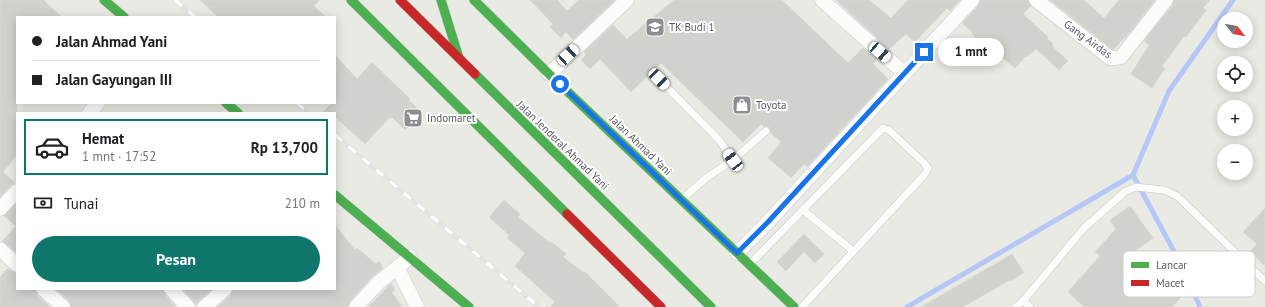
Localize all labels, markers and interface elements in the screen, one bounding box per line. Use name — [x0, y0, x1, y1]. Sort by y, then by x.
north arrow — [1217, 12, 1253, 48]
map controls — [1217, 12, 1253, 180]
school or university icon: TK Budi 1 — [644, 16, 666, 38]
street label: Gang Airdas — [1061, 17, 1115, 61]
place label: TK Budi 1 — [669, 20, 715, 34]
text: Jalan Ahmad Yani — [56, 32, 167, 51]
callout: 1 mnt — [938, 38, 1004, 66]
car — [867, 40, 893, 64]
car — [555, 42, 581, 68]
route end — [915, 43, 933, 61]
text: 1 mnt — [955, 43, 987, 60]
button: locate — [1217, 56, 1253, 92]
car — [646, 66, 672, 92]
text: Jalan Gayungan III — [56, 70, 172, 89]
route start — [551, 75, 569, 93]
shop icon: Toyota — [731, 94, 753, 116]
street label: Jalan Jenderal Ahmad Yani — [513, 97, 612, 193]
place label: Toyota — [756, 98, 787, 112]
button: + — [1217, 100, 1253, 136]
supermarket icon: Indomaret — [402, 107, 424, 129]
place label: Indomaret — [427, 111, 476, 125]
street label: Jalan Ahmad Yani — [606, 111, 675, 178]
icon: car — [34, 129, 70, 165]
text: Hemat — [82, 129, 124, 148]
text: Rp 13,700 — [251, 138, 318, 157]
button: − — [1217, 144, 1253, 180]
car — [721, 147, 745, 173]
text: 1 mnt · 17:52 — [82, 148, 156, 165]
icon: cash — [32, 192, 54, 214]
text: Tunai — [64, 194, 99, 213]
text: 210 m — [285, 195, 320, 212]
button: Pesan — [32, 236, 320, 282]
legend — [1123, 251, 1255, 297]
text: Lancar — [1156, 258, 1187, 272]
text: Macet — [1156, 276, 1184, 290]

